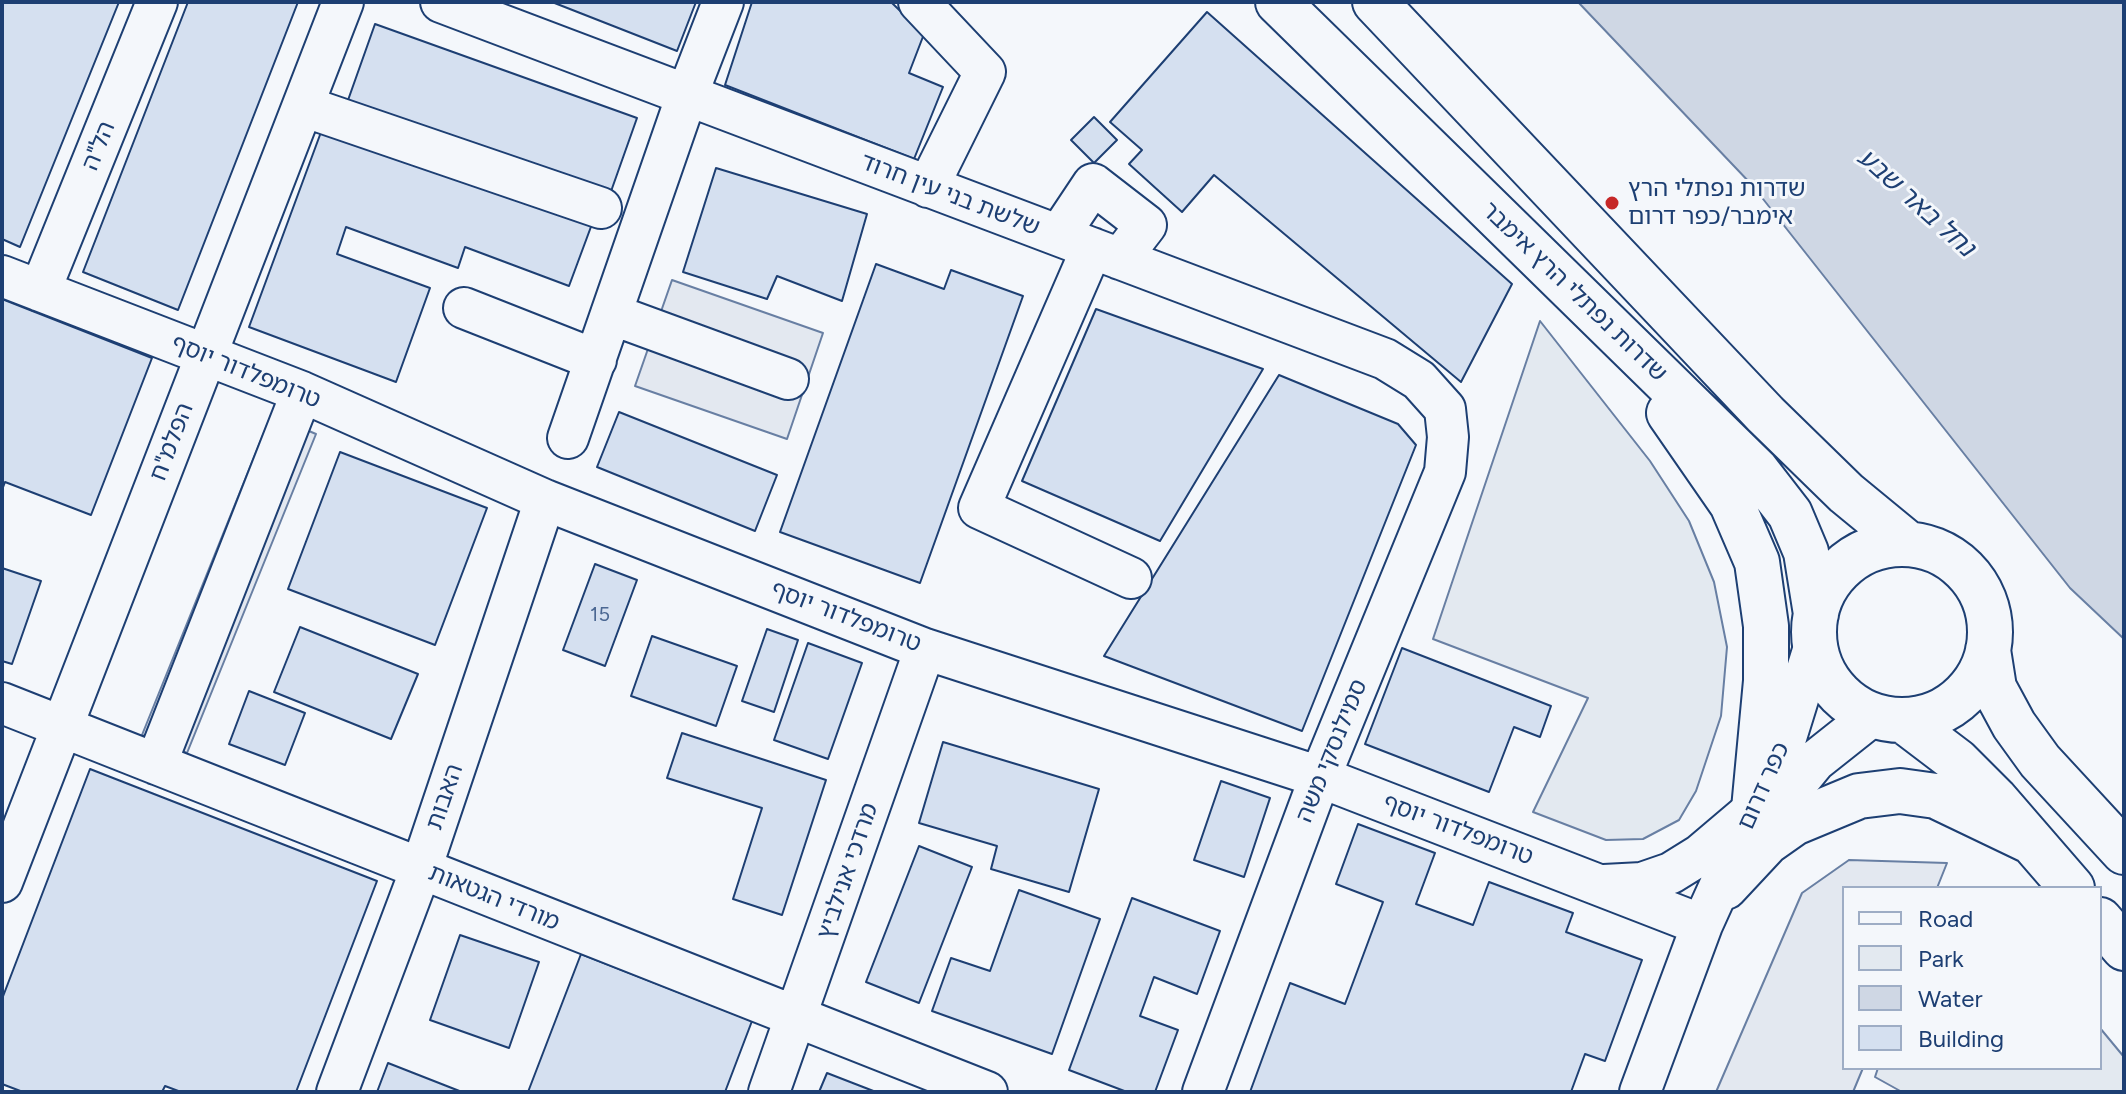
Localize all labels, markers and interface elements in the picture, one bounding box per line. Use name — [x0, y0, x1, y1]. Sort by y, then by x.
street label: הל"ה — [76, 117, 122, 175]
water label: נחל באר שבע — [1851, 142, 1981, 264]
street label: שלשת בני עין חרוד — [856, 148, 1044, 242]
place label: שדרות נפתלי הרץ אימבר/כפר דרום — [1628, 175, 1806, 231]
marker: שדרות נפתלי הרץ אימבר/כפר דרום — [1603, 194, 1621, 212]
street label: שדרות נפתלי הרץ אימבר — [1475, 196, 1673, 388]
street label: טרומפלדור יוסף — [167, 329, 325, 415]
street label: הפלמ"ח — [144, 399, 200, 485]
street label: טרומפלדור יוסף — [767, 575, 925, 659]
house number: 15 — [590, 603, 610, 627]
street label: סמילנסקי משה — [1290, 675, 1374, 827]
street label: כפר דרום — [1732, 738, 1796, 834]
street label: האבות — [420, 760, 470, 834]
street label: טרומפלדור יוסף — [1379, 788, 1537, 872]
street label: מרדכי אנילביץ — [811, 799, 885, 943]
street label: מורדי הגטאות — [424, 859, 564, 937]
legend — [1842, 886, 2102, 1070]
text: Road — [1918, 904, 1973, 933]
text: Park — [1918, 944, 1964, 973]
text: Water — [1918, 984, 1983, 1013]
text: Building — [1918, 1024, 2004, 1053]

